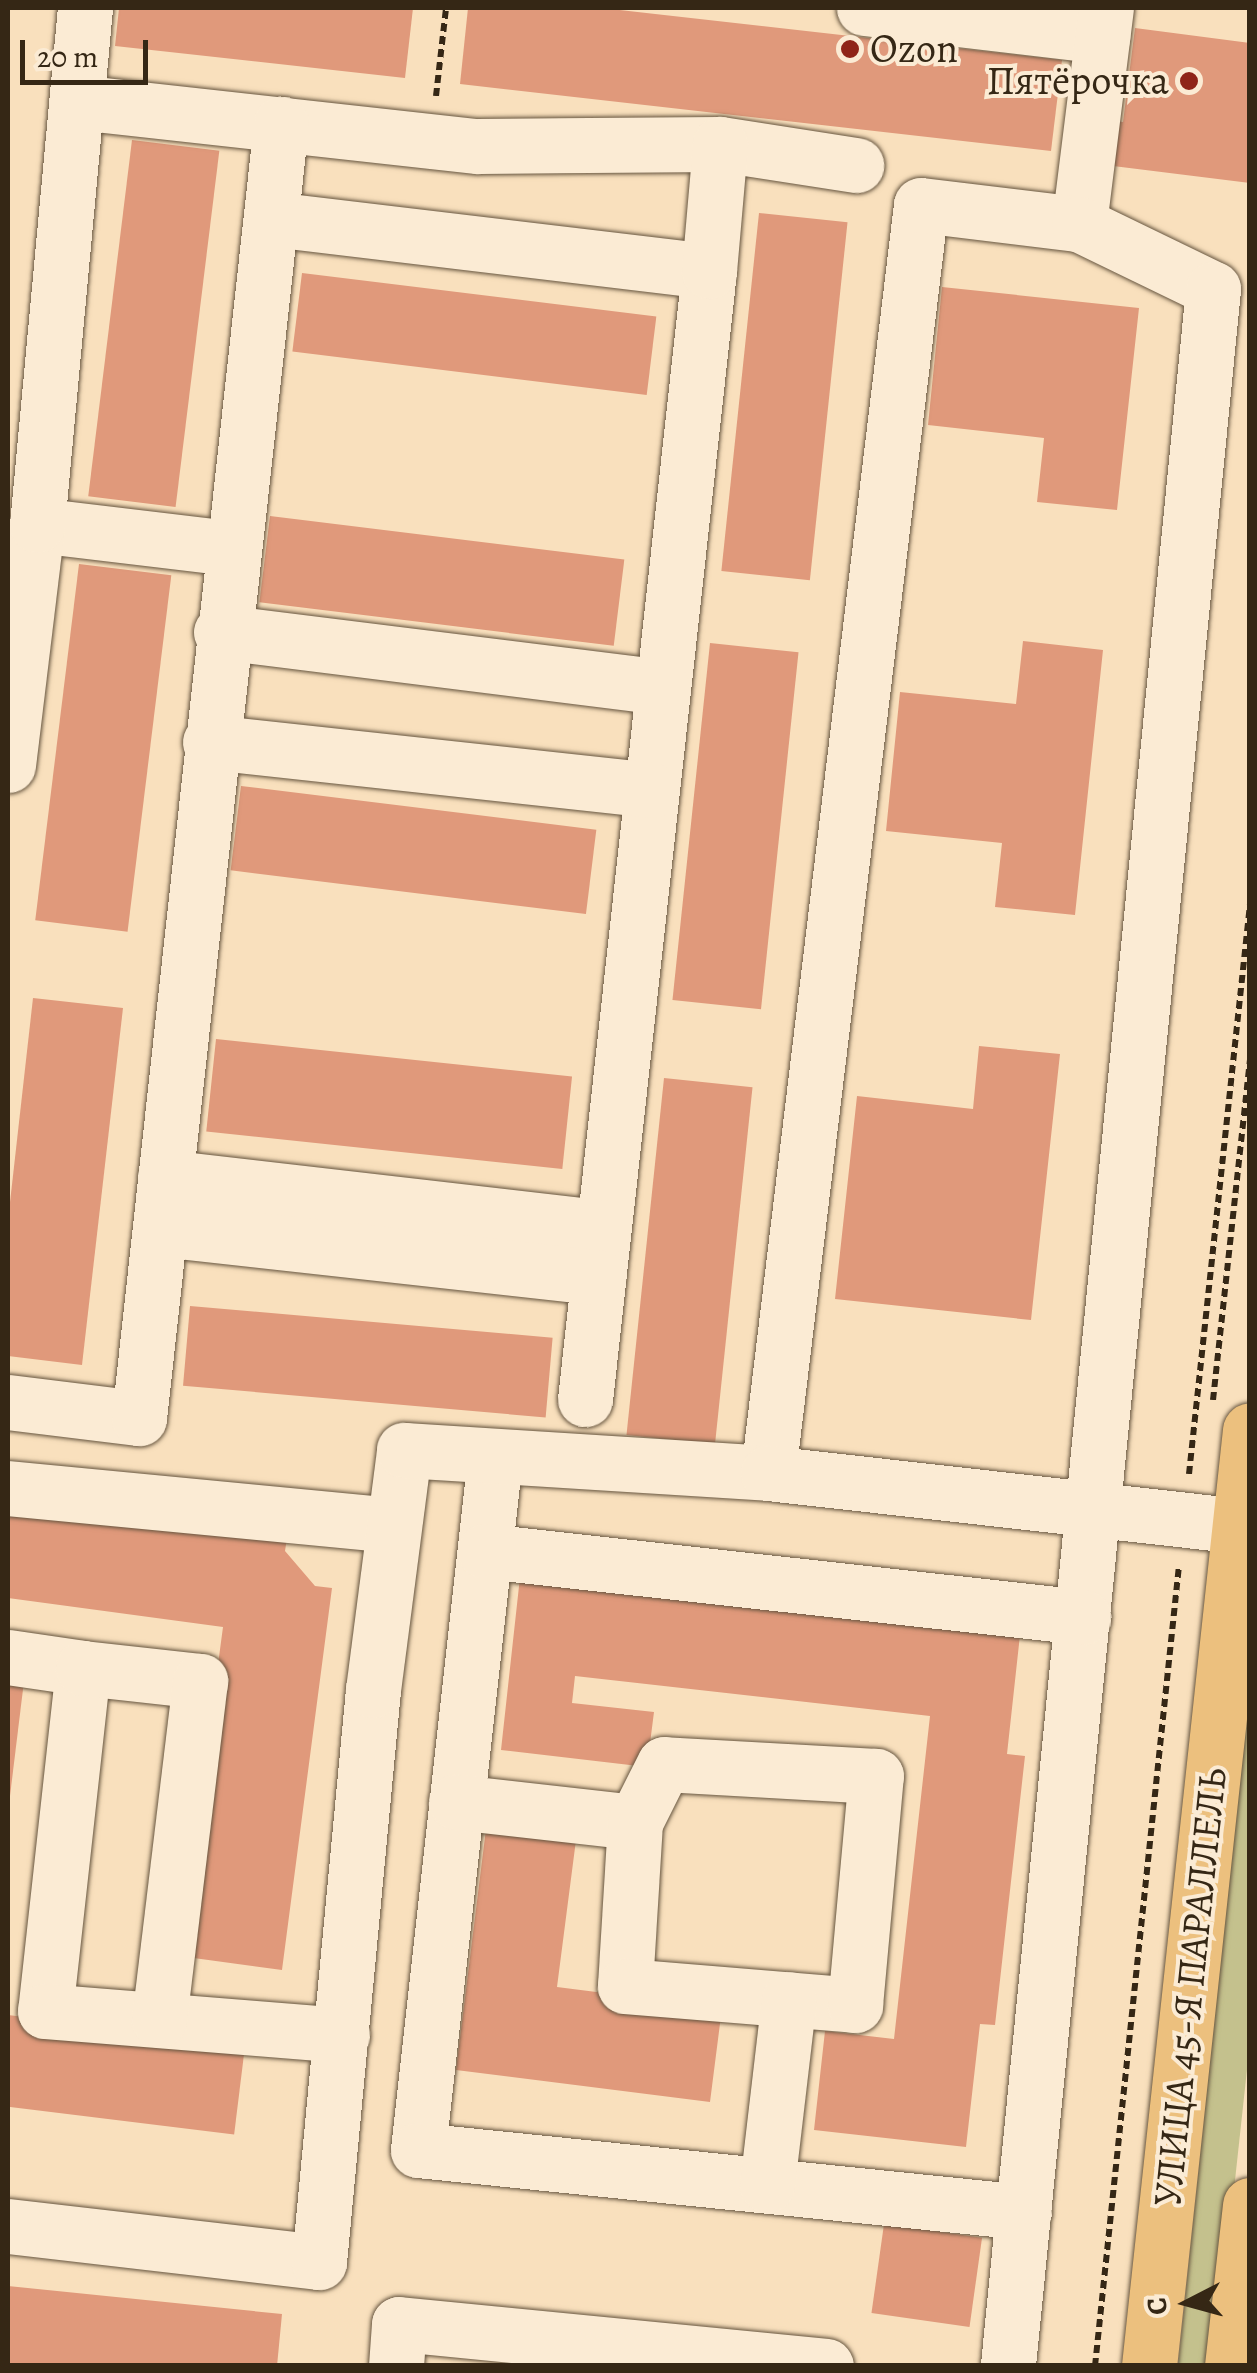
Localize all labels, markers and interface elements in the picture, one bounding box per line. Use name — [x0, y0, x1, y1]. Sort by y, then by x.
scale bar — [25, 20, 152, 82]
place label: Ozon — [870, 25, 958, 73]
text: 20 m — [37, 37, 98, 77]
marker: Ozon — [839, 38, 861, 60]
place label: Пятёрочка — [986, 57, 1169, 105]
marker: Пятёрочка — [1178, 70, 1200, 92]
street label: УЛИЦА 45-Я ПАРАЛЛЕЛЬ — [1143, 1765, 1237, 2209]
north arrow — [1137, 2253, 1237, 2353]
text: С — [1137, 2296, 1177, 2317]

